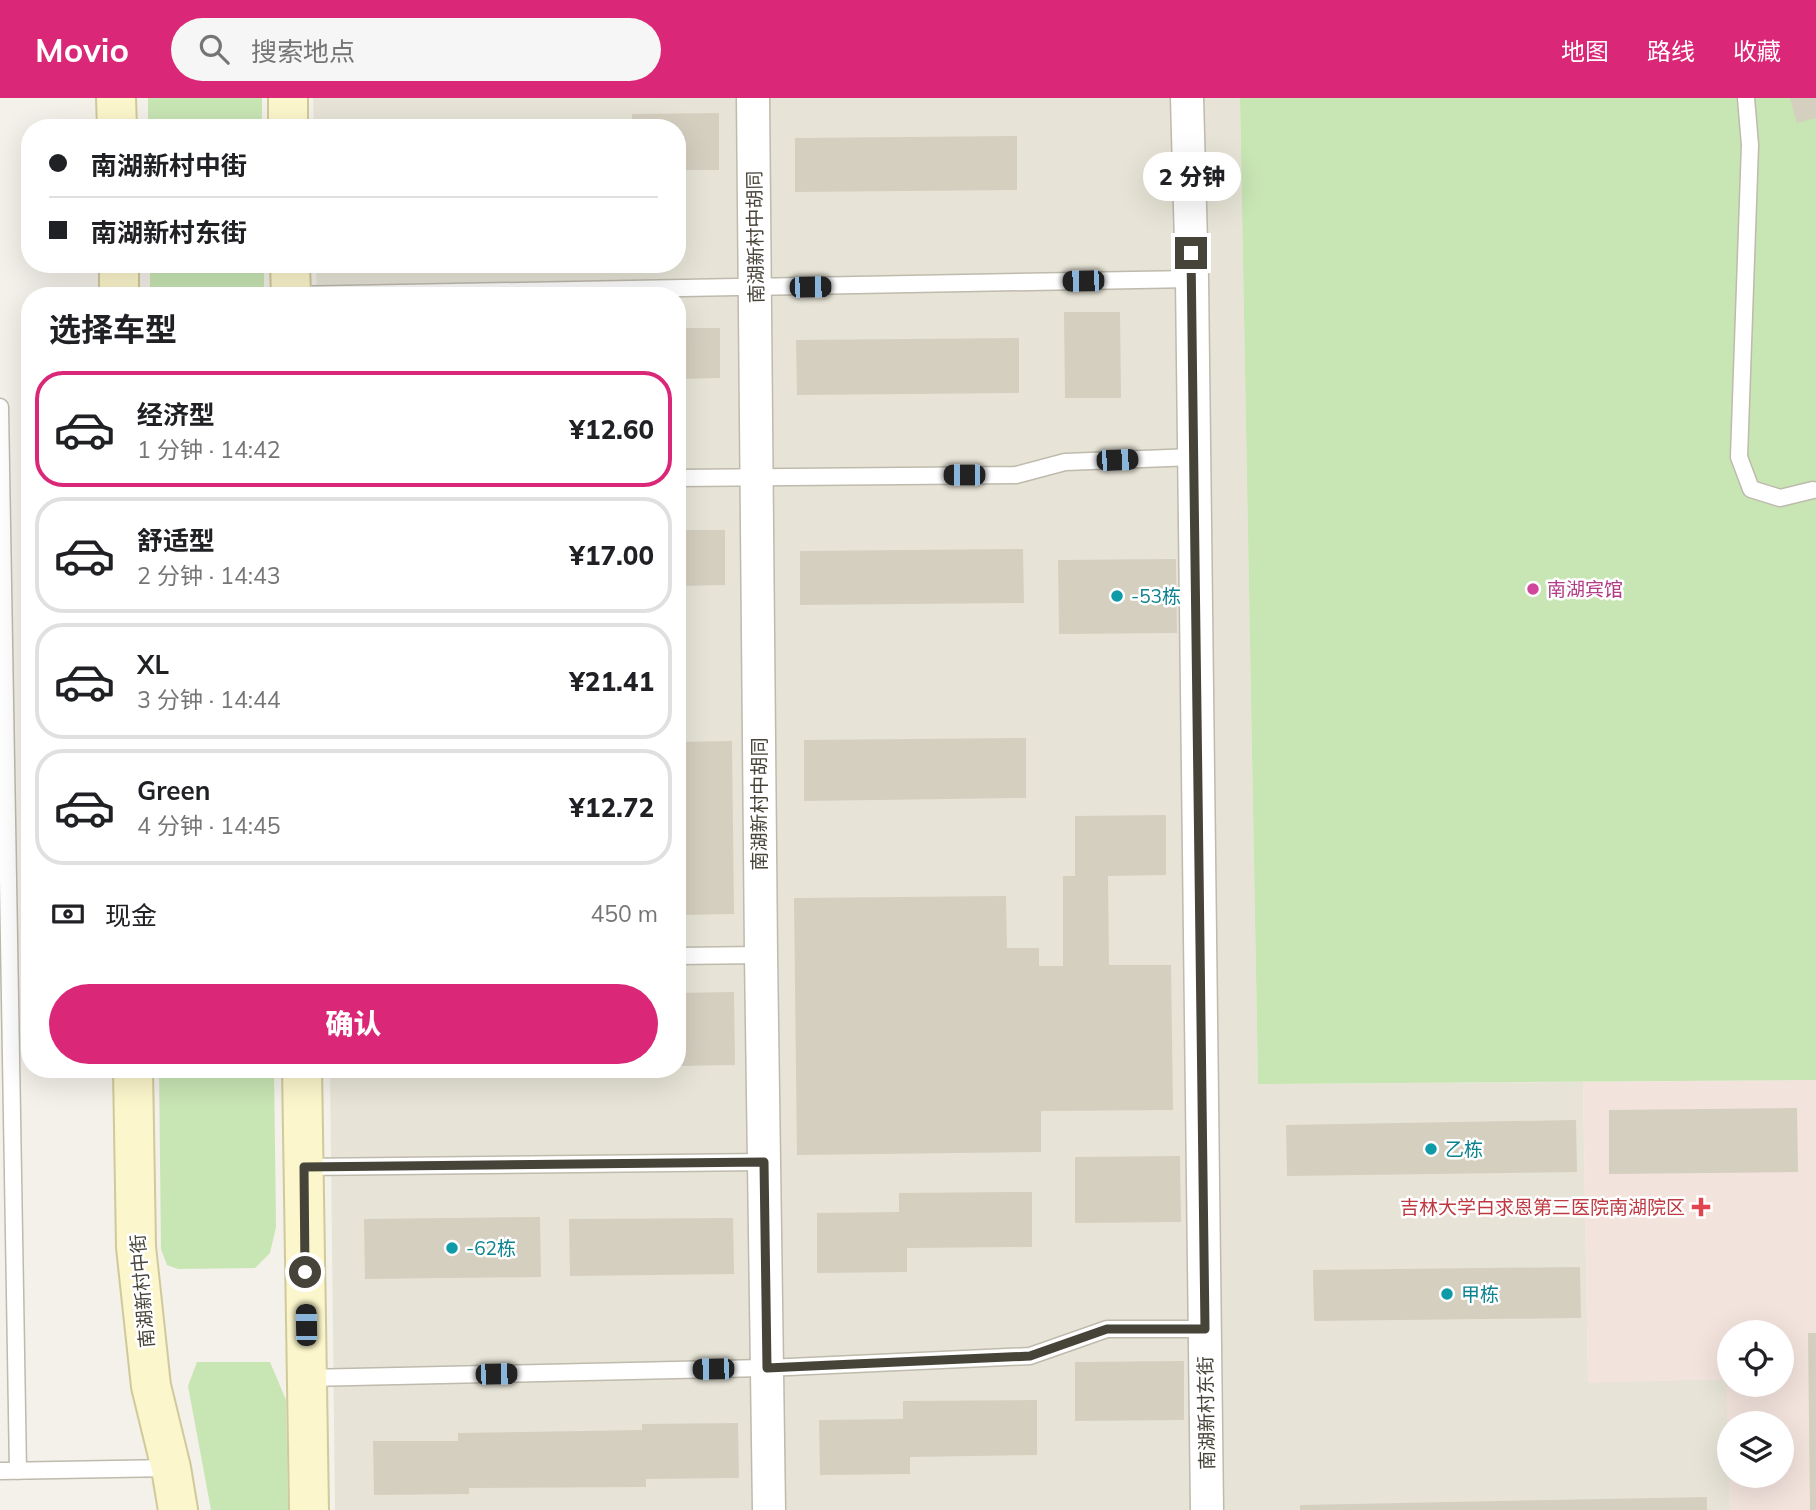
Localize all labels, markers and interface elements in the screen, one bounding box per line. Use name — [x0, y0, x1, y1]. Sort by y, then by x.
search box — [171, 18, 661, 81]
text: Movio — [35, 29, 129, 70]
icon: search — [195, 30, 233, 68]
text: 搜索地点 — [251, 35, 355, 68]
text: 地图 — [1561, 36, 1609, 66]
text: 路线 — [1647, 36, 1695, 66]
text: 收藏 — [1733, 36, 1781, 66]
text: 南湖新村中街 — [91, 149, 247, 182]
callout: 2 分钟 — [1142, 152, 1240, 200]
text: 2 分钟 — [1159, 162, 1225, 191]
street label: 南湖新村中胡同 — [742, 170, 768, 304]
text: 南湖新村东街 — [91, 216, 247, 249]
route end — [1175, 237, 1207, 269]
car — [1062, 270, 1105, 292]
car — [789, 276, 832, 298]
text: 选择车型 — [49, 309, 177, 349]
icon: car — [53, 398, 116, 461]
text: 经济型 — [137, 398, 215, 431]
text: ¥12.60 — [569, 413, 654, 446]
text: 1 分钟 · 14:42 — [137, 435, 281, 464]
car — [1096, 449, 1139, 471]
car — [944, 465, 986, 486]
icon: car — [53, 524, 116, 587]
text: 舒适型 — [137, 524, 215, 557]
text: ¥17.00 — [569, 539, 654, 572]
text: 2 分钟 · 14:43 — [137, 561, 281, 590]
place label: 南湖宾馆 — [1547, 577, 1623, 601]
marker: 南湖宾馆 — [1525, 581, 1541, 597]
place label: -53栋 — [1131, 584, 1181, 608]
marker: -53栋 — [1109, 588, 1125, 604]
text: XL — [137, 648, 169, 681]
icon: car — [53, 650, 116, 713]
text: ¥21.41 — [569, 665, 654, 698]
text: 3 分钟 · 14:44 — [137, 685, 281, 714]
street label: 南湖新村中胡同 — [747, 737, 771, 871]
text: Green — [137, 774, 210, 807]
icon: car — [53, 776, 116, 839]
text: ¥12.72 — [569, 791, 654, 824]
text: 4 分钟 · 14:45 — [137, 811, 281, 840]
icon: cash — [49, 895, 87, 933]
text: 现金 — [105, 899, 157, 932]
text: 450 m — [590, 899, 658, 928]
button: 确认 — [49, 984, 658, 1064]
place label: 乙栋 — [1445, 1137, 1483, 1161]
marker: 乙栋 — [1423, 1141, 1439, 1157]
place label: 吉林大学白求恩第三医院南湖院区 — [1400, 1195, 1685, 1219]
marker: 吉林大学白求恩第三医院南湖院区 — [1691, 1197, 1711, 1217]
street label: 南湖新村中街 — [125, 1233, 159, 1349]
place label: -62栋 — [466, 1236, 516, 1260]
marker: -62栋 — [444, 1240, 460, 1256]
route start — [289, 1256, 321, 1288]
place label: 甲栋 — [1461, 1282, 1499, 1306]
marker: 甲栋 — [1439, 1286, 1455, 1302]
car — [296, 1304, 317, 1346]
map controls — [1717, 1320, 1794, 1488]
button: locate — [1717, 1320, 1794, 1397]
street label: 南湖新村东街 — [1193, 1356, 1219, 1470]
car — [692, 1358, 735, 1380]
car — [475, 1363, 518, 1385]
button: layers — [1717, 1411, 1794, 1488]

